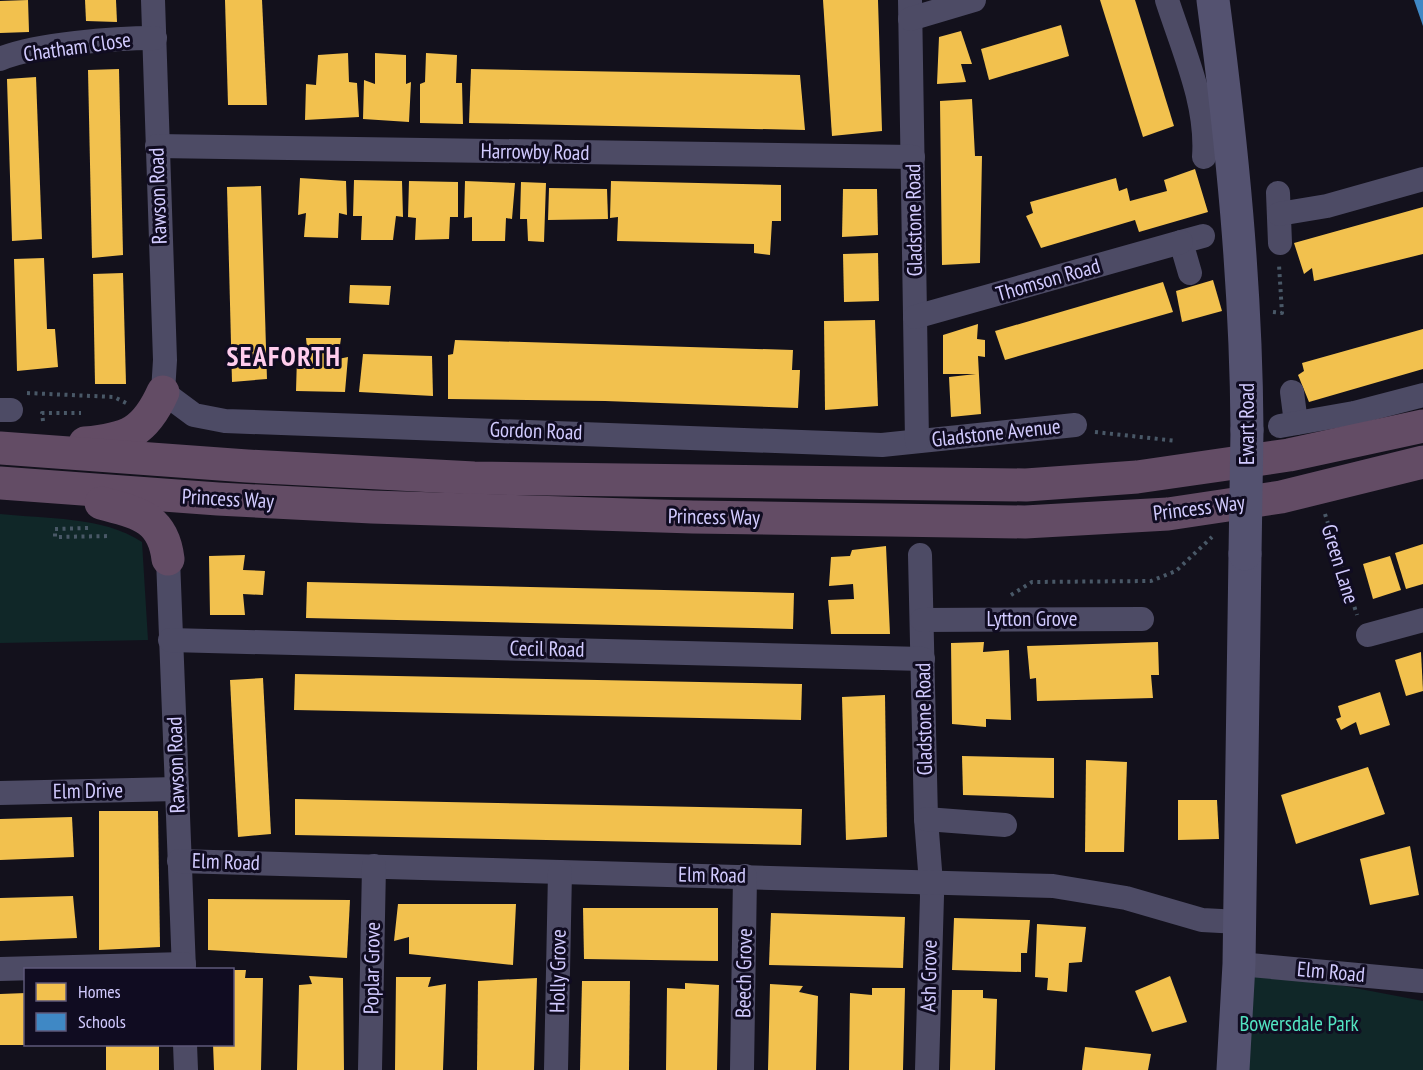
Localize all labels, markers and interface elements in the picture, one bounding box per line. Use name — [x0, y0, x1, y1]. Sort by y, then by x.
street label: Chatham Close — [21, 26, 132, 67]
street label: Harrowby Road — [480, 137, 590, 166]
street label: Rawson Road — [142, 147, 173, 245]
street label: Gladstone Road — [899, 163, 928, 277]
street label: Thomson Road — [993, 252, 1103, 307]
district label: SEAFORTH — [226, 339, 342, 373]
street label: Ewart Road — [1233, 383, 1260, 465]
street label: Gladstone Avenue — [930, 412, 1062, 453]
street label: Gordon Road — [489, 415, 583, 446]
street label: Princess Way — [181, 483, 275, 514]
street label: Princess Way — [1152, 488, 1246, 527]
street label: Princess Way — [668, 502, 760, 531]
street label: Green Lane — [1316, 521, 1365, 607]
street label: Lytton Grove — [987, 605, 1077, 632]
street label: Cecil Road — [509, 634, 585, 663]
street label: Gladstone Road — [909, 662, 938, 776]
street label: Rawson Road — [160, 716, 191, 814]
street label: Elm Drive — [53, 776, 123, 805]
street label: Elm Road — [192, 847, 260, 876]
street label: Elm Road — [678, 860, 746, 889]
street label: Poplar Grove — [357, 922, 386, 1014]
street label: Beech Grove — [729, 928, 758, 1018]
street label: Holly Grove — [543, 929, 572, 1013]
street label: Ash Grove — [914, 940, 943, 1012]
street label: Elm Road — [1296, 955, 1366, 988]
legend — [24, 968, 234, 1046]
text: Homes — [78, 980, 121, 1003]
text: Schools — [78, 1010, 126, 1033]
park label: Bowersdale Park — [1239, 1010, 1359, 1037]

